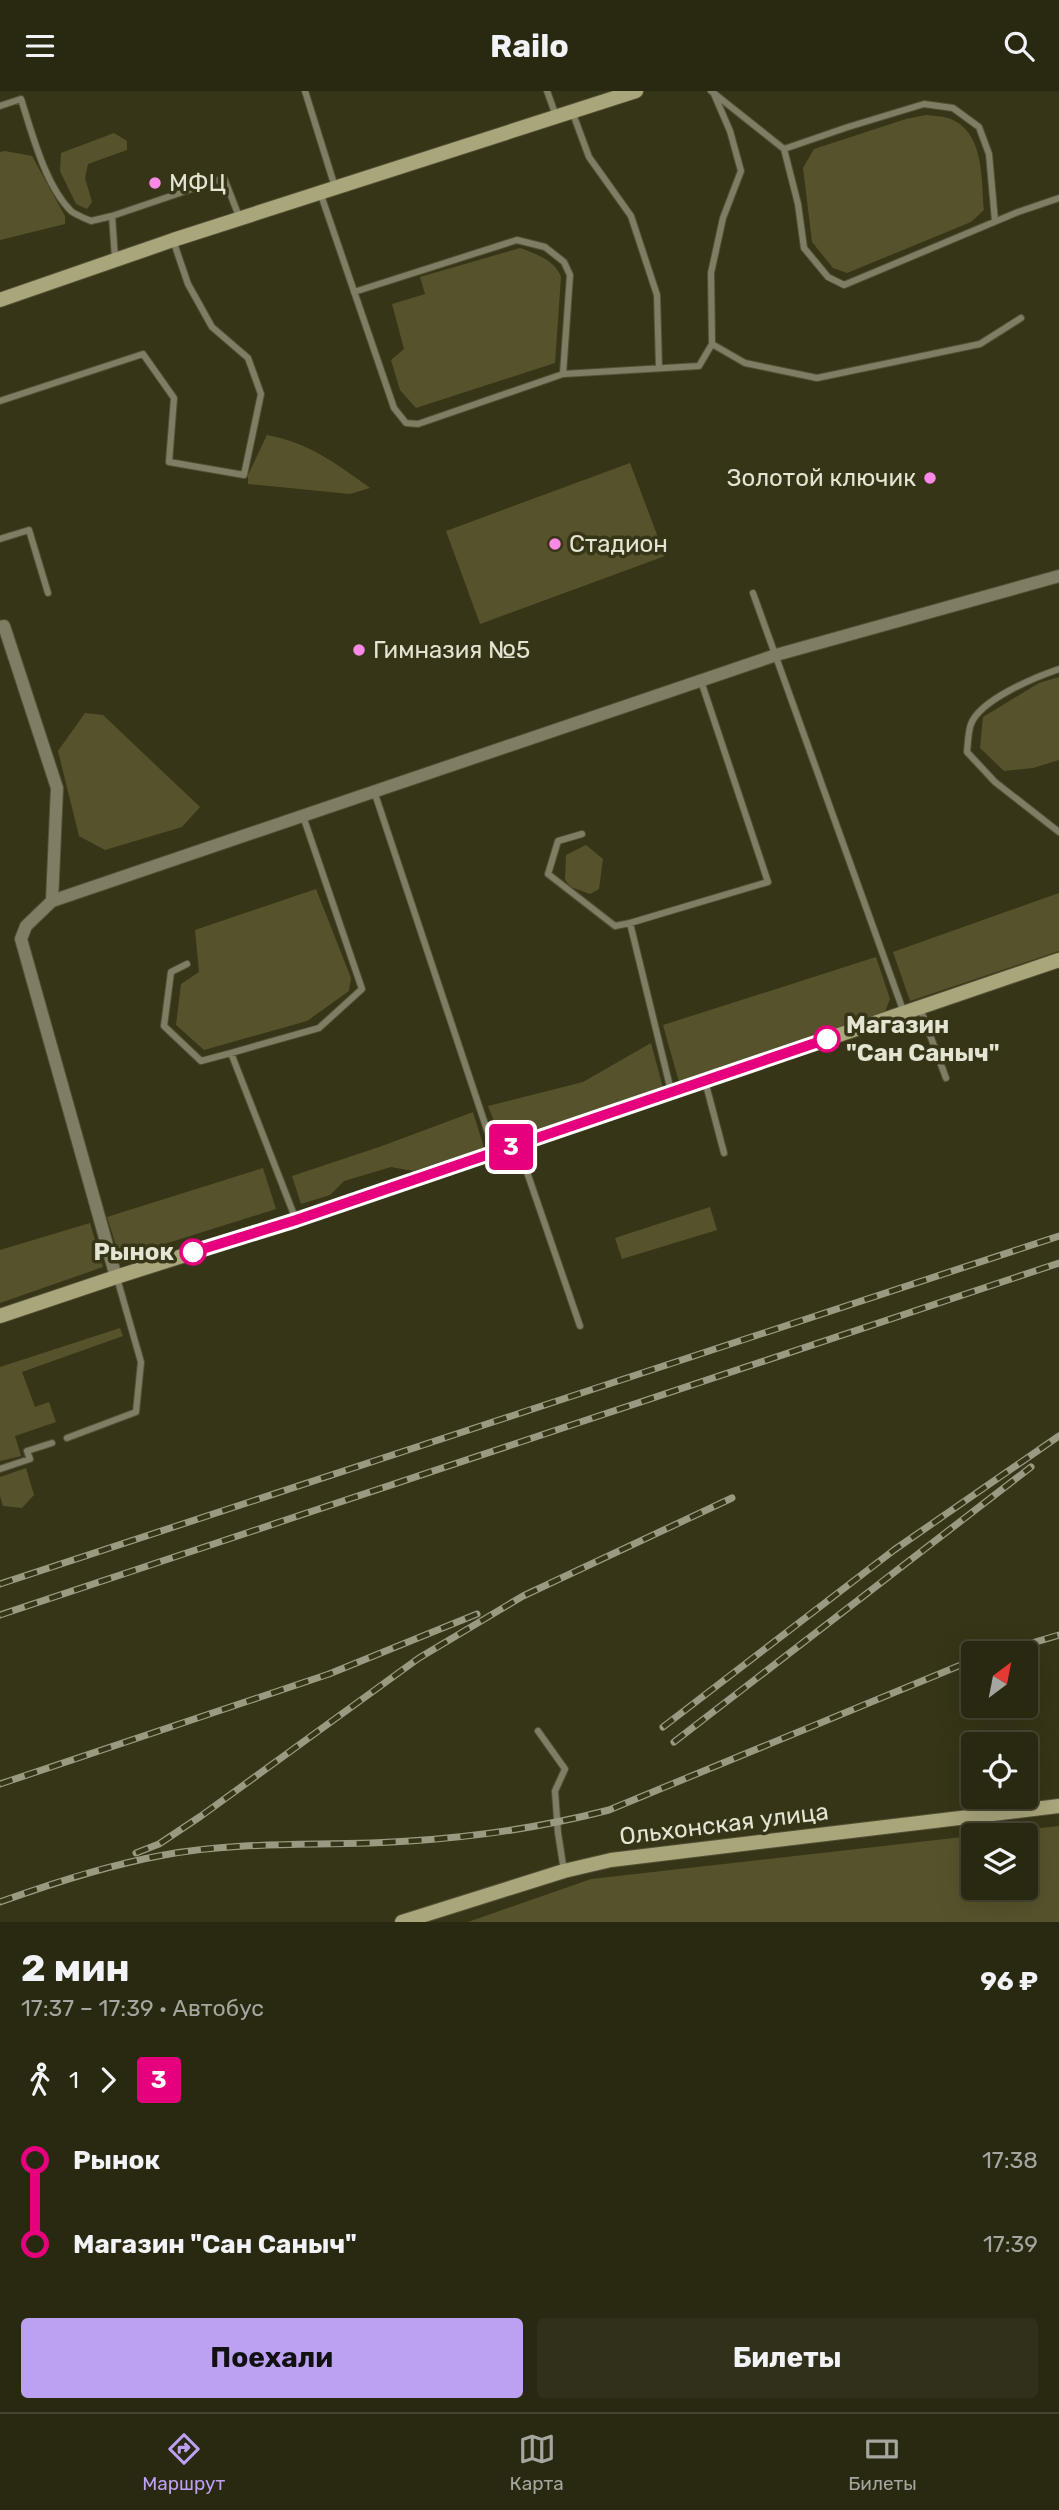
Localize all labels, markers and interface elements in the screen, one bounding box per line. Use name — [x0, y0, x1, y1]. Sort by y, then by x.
icon: menu — [21, 27, 59, 65]
text: Railo — [490, 27, 569, 65]
icon: search — [1000, 27, 1038, 65]
place label: МФЦ — [169, 169, 226, 197]
marker: МФЦ — [147, 175, 163, 191]
place label: Золотой ключик — [727, 464, 916, 492]
marker: Золотой ключик — [922, 470, 938, 486]
place label: Стадион — [569, 530, 668, 558]
marker: Стадион — [547, 536, 563, 552]
place label: Гимназия №5 — [373, 636, 530, 664]
marker: Гимназия №5 — [351, 642, 367, 658]
place label: Магазин "Сан Саныч" — [846, 1011, 1000, 1067]
marker: Магазин "Сан Саныч" — [814, 1026, 840, 1052]
line badge: 3 — [488, 1124, 534, 1170]
text: 3 — [503, 1133, 519, 1161]
place label: Рынок — [94, 1238, 174, 1266]
marker: Рынок — [180, 1239, 206, 1265]
north arrow — [961, 1641, 1038, 1719]
map controls — [961, 1641, 1038, 1900]
button: locate — [961, 1732, 1038, 1809]
street label: Ольхонская улица — [618, 1797, 830, 1851]
button: layers — [961, 1823, 1038, 1900]
text: 2 мин — [21, 1945, 130, 1991]
text: 96 ₽ — [980, 1966, 1038, 1997]
text: 17:37 – 17:39 · Автобус — [21, 1994, 264, 2022]
icon: walk — [21, 2061, 59, 2099]
icon: forward — [89, 2061, 127, 2099]
text: 1 — [69, 2066, 79, 2094]
text: 3 — [151, 2066, 167, 2094]
text: Рынок — [73, 2145, 160, 2176]
text: 17:38 — [982, 2146, 1038, 2174]
text: Магазин "Сан Саныч" — [73, 2229, 357, 2260]
text: 17:39 — [983, 2230, 1038, 2258]
button: Поехали — [21, 2318, 523, 2398]
button: Билеты — [537, 2318, 1038, 2398]
tab: Маршрут — [142, 2430, 225, 2495]
tab: Карта — [510, 2430, 564, 2495]
tab: Билеты — [848, 2430, 917, 2495]

